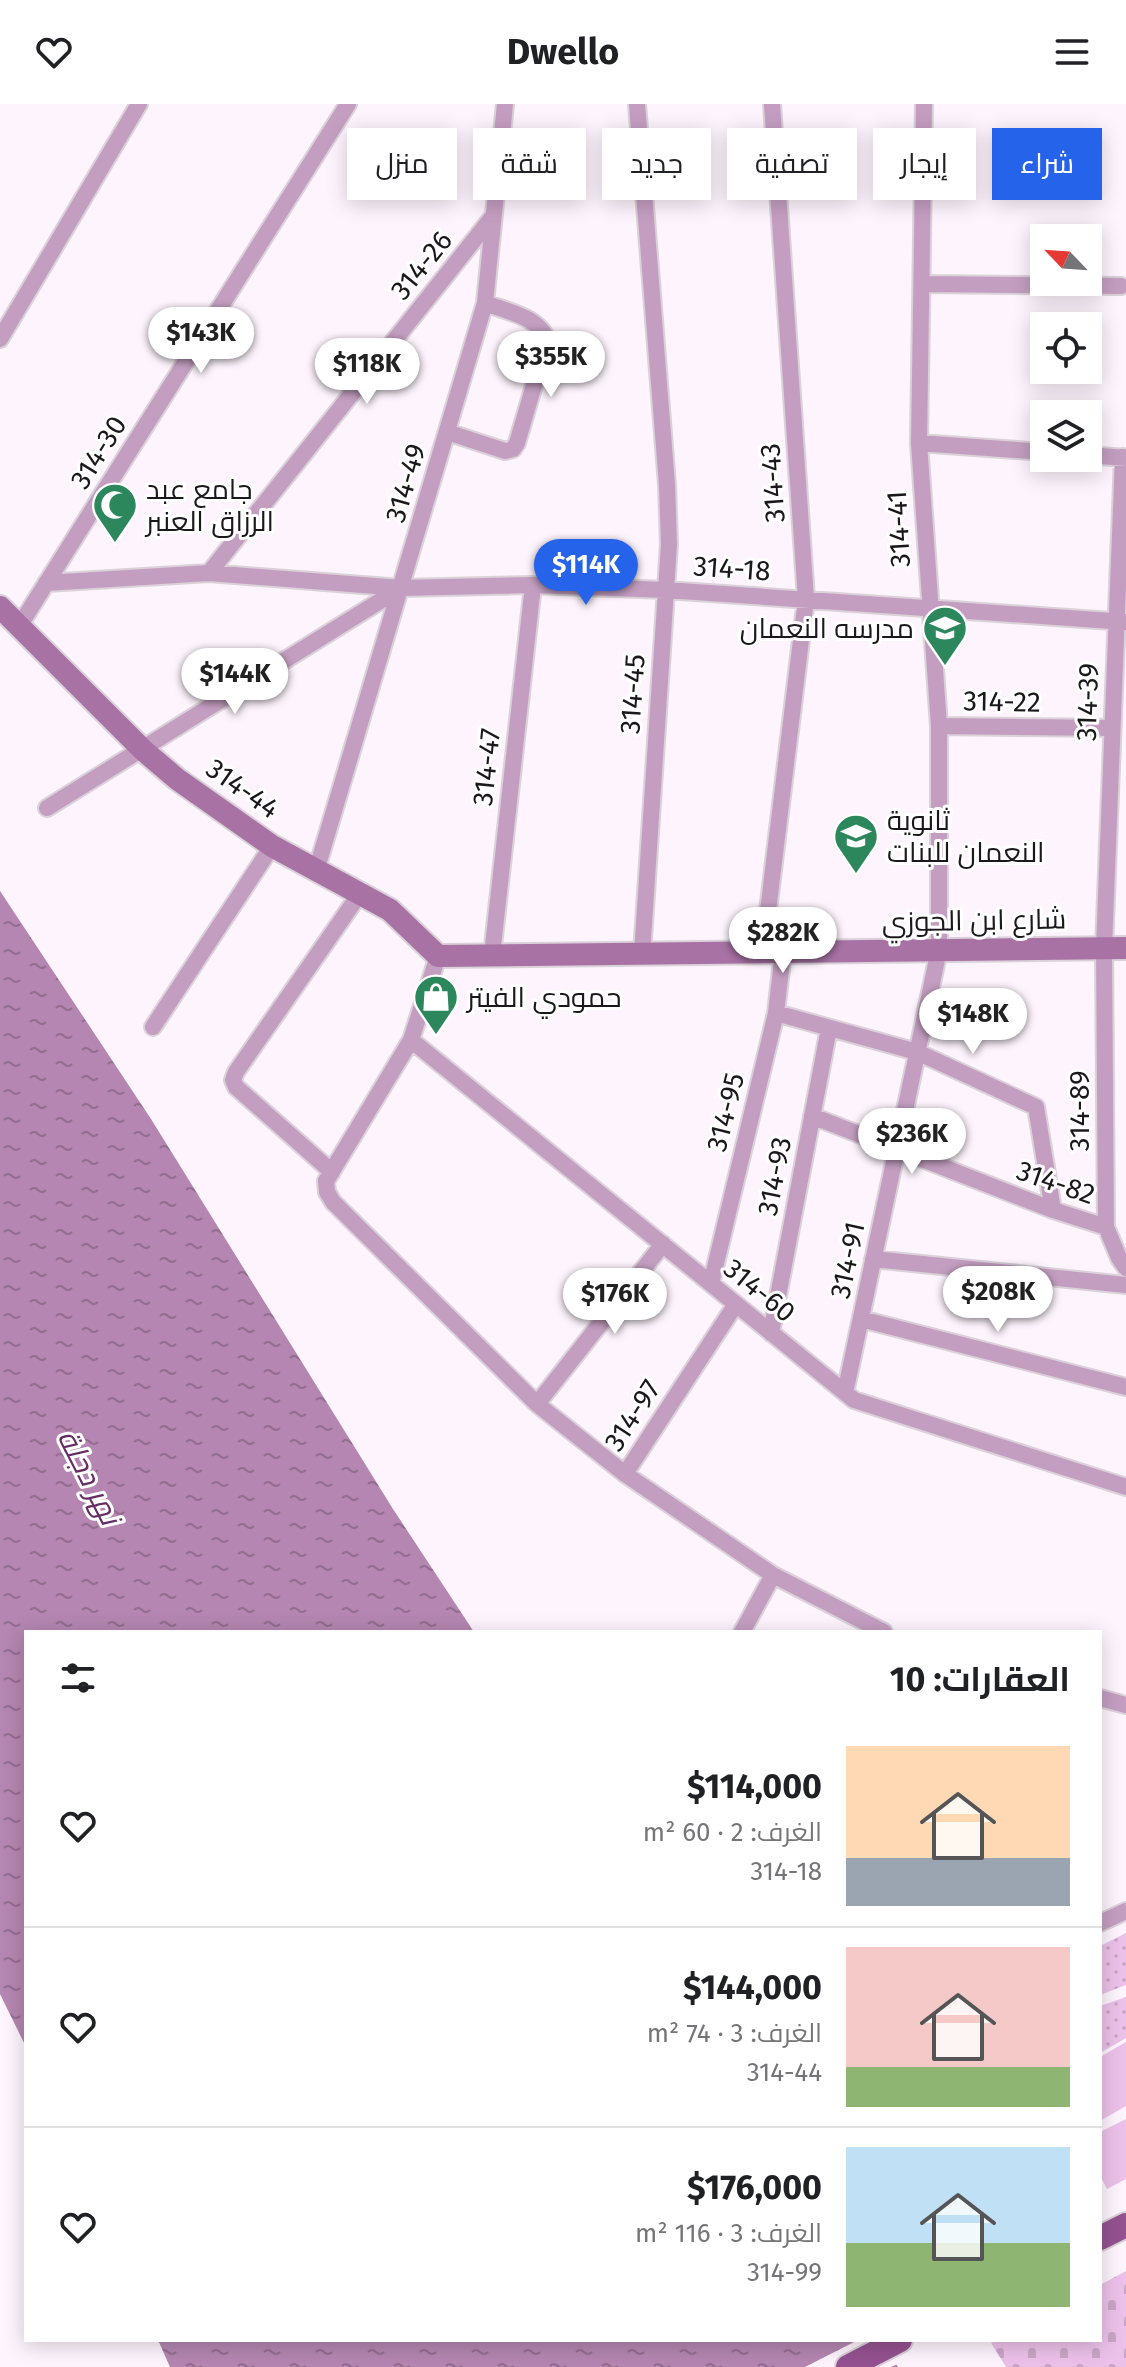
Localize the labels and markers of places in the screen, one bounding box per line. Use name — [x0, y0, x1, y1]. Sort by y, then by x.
pin: $143K — [145, 307, 257, 375]
pin: $355K — [495, 331, 607, 399]
pin: $118K — [311, 338, 423, 406]
place label: جامع عبد الرزاق العنبر — [144, 473, 274, 538]
mosque icon: جامع عبد الرزاق العنبر — [91, 481, 139, 544]
pin: $114K — [530, 539, 642, 607]
school or university icon: مدرسه النعمان — [921, 604, 969, 667]
place label: مدرسه النعمان — [740, 612, 914, 645]
pin: $144K — [179, 648, 291, 716]
place label: ثانوية النعمان للبنات — [887, 804, 1045, 869]
school or university icon: ثانوية النعمان للبنات — [832, 812, 880, 875]
pin: $282K — [727, 907, 839, 975]
shop icon: حمودي الفيتر — [412, 973, 460, 1036]
place label: حمودي الفيتر — [465, 981, 622, 1019]
pin: $148K — [917, 988, 1029, 1056]
pin: $236K — [856, 1108, 968, 1176]
pin: $208K — [942, 1266, 1054, 1334]
pin: $176K — [559, 1268, 671, 1336]

